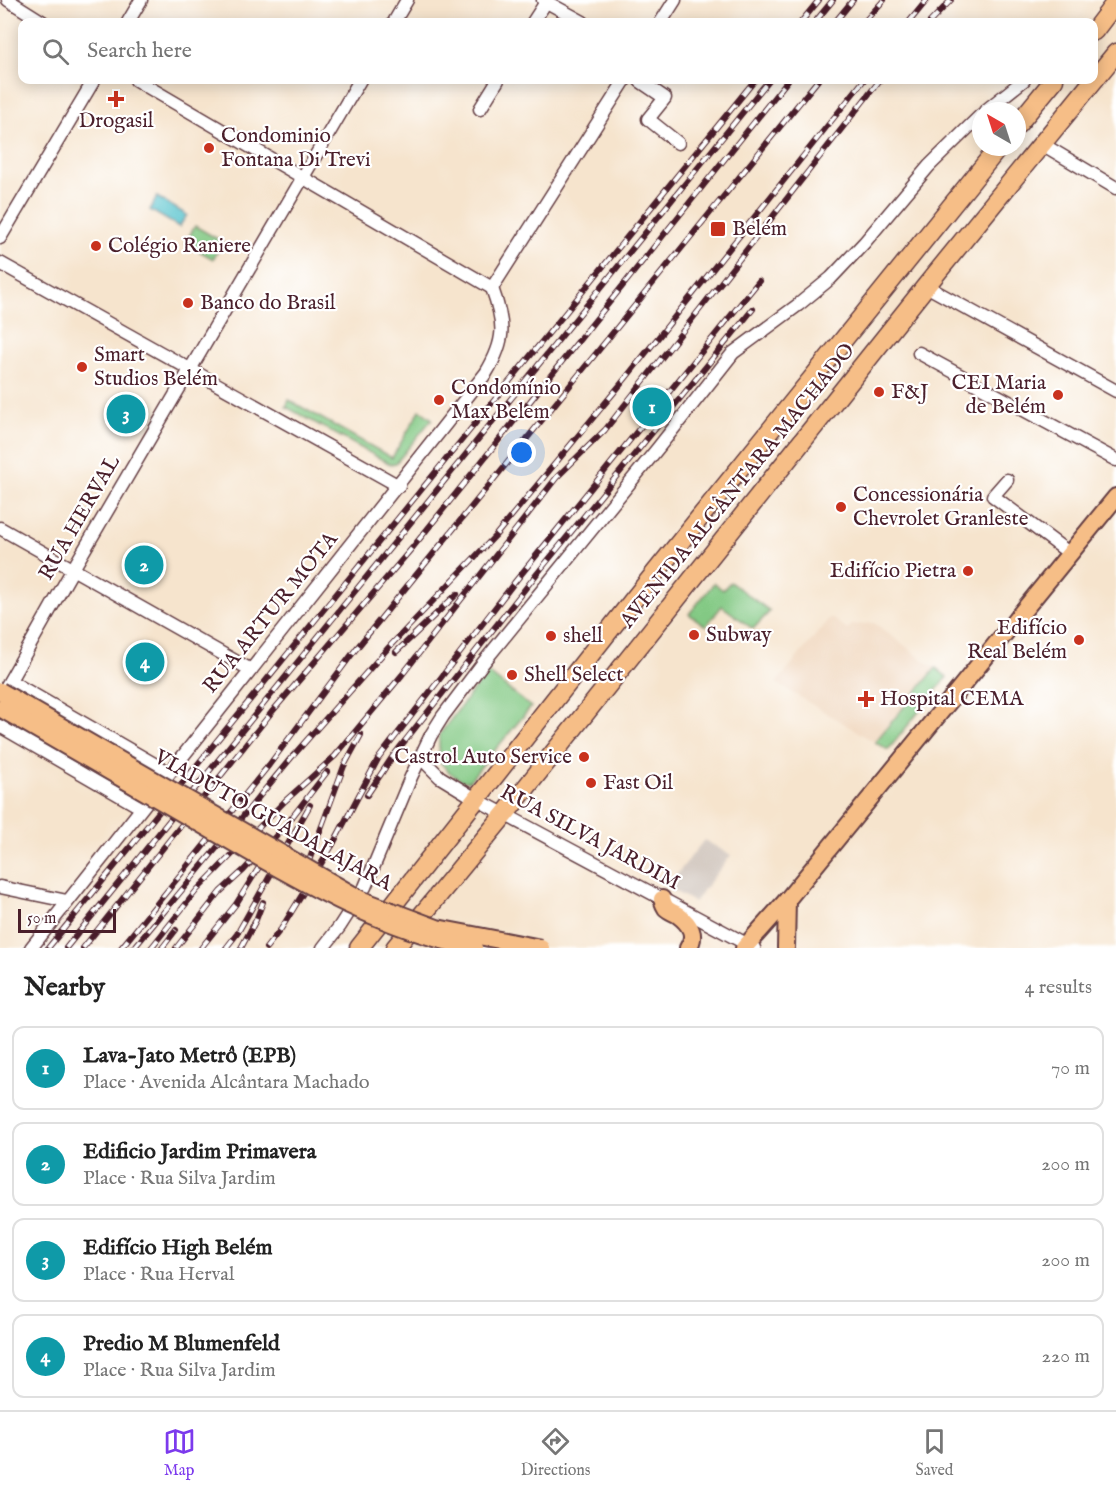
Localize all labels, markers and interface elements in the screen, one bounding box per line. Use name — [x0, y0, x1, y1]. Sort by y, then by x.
search box — [18, 18, 1098, 84]
icon: search — [39, 35, 72, 68]
text: Search here — [87, 37, 192, 65]
marker: Drogasil — [109, 92, 123, 106]
north arrow — [972, 102, 1026, 156]
place label: Drogasil — [78, 108, 154, 135]
place label: Condominio Fontana Di Trevi — [221, 123, 371, 174]
marker: Condominio Fontana Di Trevi — [202, 141, 216, 155]
place label: Belém — [732, 216, 787, 243]
marker: Belém — [709, 220, 727, 238]
place label: Colégio Raniere — [108, 233, 251, 260]
marker: Colégio Raniere — [89, 239, 103, 253]
place label: Banco do Brasil — [200, 290, 336, 317]
marker: Banco do Brasil — [181, 296, 195, 310]
street label: AVENIDA ALCÂNTARA MACHADO — [613, 337, 861, 635]
place label: Smart Studios Belém — [94, 342, 218, 393]
marker: Smart Studios Belém — [75, 360, 89, 374]
place label: CEI Maria de Belém — [952, 370, 1047, 421]
place label: Condomínio Max Belem — [451, 375, 561, 426]
place label: F&J — [891, 379, 929, 406]
pin: 1 — [632, 384, 672, 430]
marker: F&J — [872, 385, 886, 399]
marker: CEI Maria de Belém — [1051, 388, 1065, 402]
pin: 3 — [106, 392, 146, 436]
marker: Condomínio Max Belem — [432, 393, 446, 407]
your location — [507, 438, 536, 467]
street label: RUA HERVAL — [33, 450, 127, 586]
place label: Concessionária Chevrolet Granleste — [853, 482, 1029, 533]
marker: Concessionária Chevrolet Granleste — [834, 500, 848, 514]
street label: RUA ARTUR MOTA — [198, 526, 345, 699]
pin: 2 — [124, 542, 164, 588]
place label: Edifício Pietra — [830, 558, 957, 585]
marker: Edifício Pietra — [961, 564, 975, 578]
place label: Edifício Real Belém — [967, 615, 1067, 666]
place label: Subway — [706, 622, 772, 649]
place label: shell — [563, 623, 603, 650]
marker: Subway — [687, 628, 701, 642]
marker: shell — [544, 629, 558, 643]
marker: Edifício Real Belém — [1072, 633, 1086, 647]
pin: 4 — [126, 640, 164, 684]
place label: Shell Select — [524, 662, 624, 689]
marker: Shell Select — [505, 668, 519, 682]
place label: Hospital CEMA — [880, 686, 1024, 713]
marker: Hospital CEMA — [857, 690, 875, 708]
street label: VIADUTO GUADALAJARA — [148, 744, 397, 898]
place label: Castrol Auto Service — [394, 744, 572, 771]
marker: Castrol Auto Service — [577, 750, 591, 764]
place label: Fast Oil — [603, 770, 673, 797]
marker: Fast Oil — [584, 776, 598, 790]
street label: RUA SILVA JARDIM — [495, 779, 685, 897]
scale bar — [18, 906, 116, 934]
text: 50 m — [27, 909, 56, 929]
text: Nearby — [24, 971, 105, 1004]
text: 4 results — [1025, 975, 1092, 1000]
text: Lava-Jato Metrô (EPB) — [83, 1042, 296, 1070]
text: 1 — [42, 1056, 49, 1081]
text: 70 m — [1051, 1056, 1090, 1081]
text: Place · Avenida Alcântara Machado — [83, 1070, 370, 1095]
text: Edificio Jardim Primavera — [83, 1138, 316, 1166]
text: 2 — [41, 1152, 50, 1177]
text: 200 m — [1041, 1152, 1090, 1177]
text: Place · Rua Silva Jardim — [83, 1166, 276, 1191]
text: Edifício High Belém — [83, 1234, 272, 1262]
text: 3 — [42, 1248, 49, 1273]
text: 200 m — [1041, 1248, 1090, 1273]
text: Place · Rua Herval — [83, 1262, 234, 1287]
text: Predio M Blumenfeld — [83, 1330, 280, 1358]
text: 4 — [41, 1344, 50, 1369]
text: 220 m — [1042, 1344, 1090, 1369]
text: Place · Rua Silva Jardim — [83, 1358, 276, 1383]
tab: Map — [163, 1425, 196, 1481]
tab: Directions — [521, 1425, 590, 1481]
tab: Saved — [916, 1425, 953, 1481]

